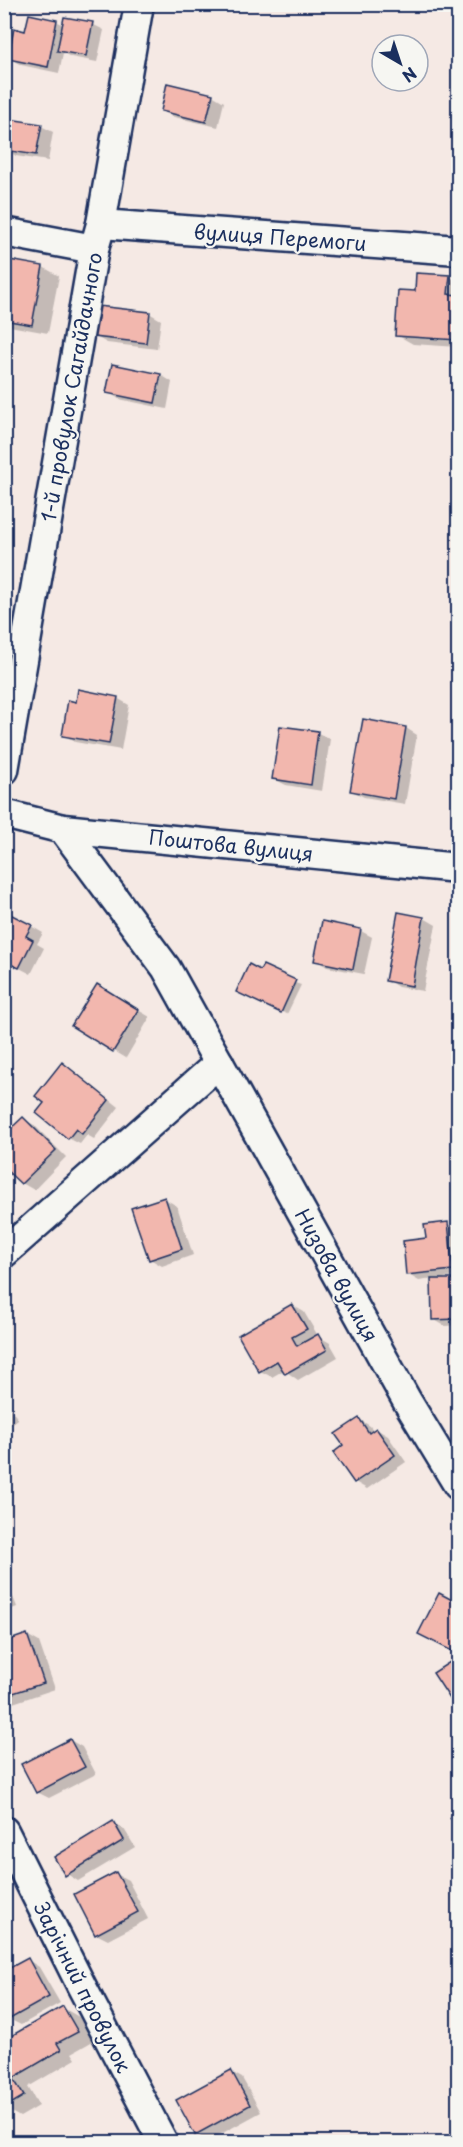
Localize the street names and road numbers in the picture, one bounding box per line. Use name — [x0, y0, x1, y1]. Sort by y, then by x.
street label: вулиця Перемоги — [193, 216, 367, 258]
street label: 1-й провулок Сагайдачного — [33, 250, 109, 524]
street label: Поштова вулиця — [147, 821, 315, 869]
street label: Низова вулиця — [288, 1203, 386, 1347]
street label: Зарічний провулок — [27, 1896, 139, 2078]

